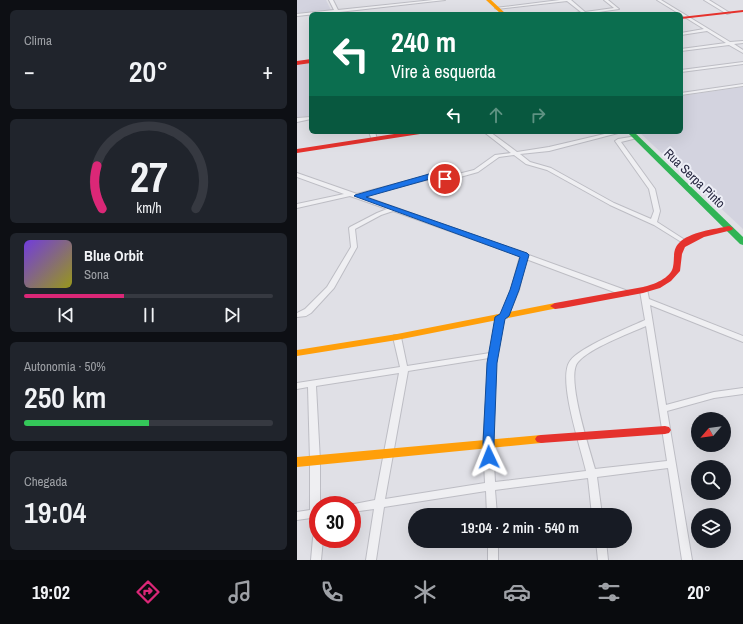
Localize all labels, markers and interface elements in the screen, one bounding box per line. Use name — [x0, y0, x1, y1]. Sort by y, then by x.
text: 240 m — [391, 23, 456, 61]
icon: left — [325, 28, 377, 80]
text: Clima — [24, 32, 52, 49]
text: 20° — [129, 51, 168, 91]
text: − — [24, 56, 35, 86]
text: + — [262, 56, 273, 86]
text: Vire à esquerda — [391, 59, 496, 84]
icon: left — [443, 104, 465, 126]
icon: ahead — [485, 104, 507, 126]
icon: right — [527, 104, 549, 126]
street label: Rua Serpa Pinto — [660, 145, 729, 212]
text: 27 — [130, 149, 167, 205]
pin — [428, 162, 462, 196]
icon: arrive — [434, 168, 456, 190]
text: km/h — [136, 198, 161, 217]
text: Blue Orbit — [84, 245, 143, 266]
text: Sona — [84, 266, 109, 283]
icon: previous — [55, 304, 77, 326]
icon: pause — [138, 304, 160, 326]
icon: next — [221, 304, 243, 326]
text: Autonomia · 50% — [24, 358, 106, 375]
text: 250 km — [24, 377, 106, 417]
north arrow — [691, 412, 731, 452]
map controls — [691, 412, 731, 548]
position arrow — [468, 436, 510, 478]
button: search — [691, 460, 731, 500]
text: Chegada — [24, 473, 67, 490]
text: 19:04 — [24, 492, 86, 532]
speed limit sign: 30 — [309, 496, 361, 548]
button: layers — [691, 508, 731, 548]
text: 19:04 · 2 min · 540 m — [461, 517, 579, 538]
icon: directions — [134, 578, 162, 606]
icon: music — [226, 578, 254, 606]
icon: phone — [318, 578, 346, 606]
icon: climate — [411, 578, 439, 606]
icon: car — [503, 578, 531, 606]
icon: filters — [595, 578, 623, 606]
text: 19:02 — [32, 580, 70, 605]
text: 20° — [687, 580, 711, 605]

